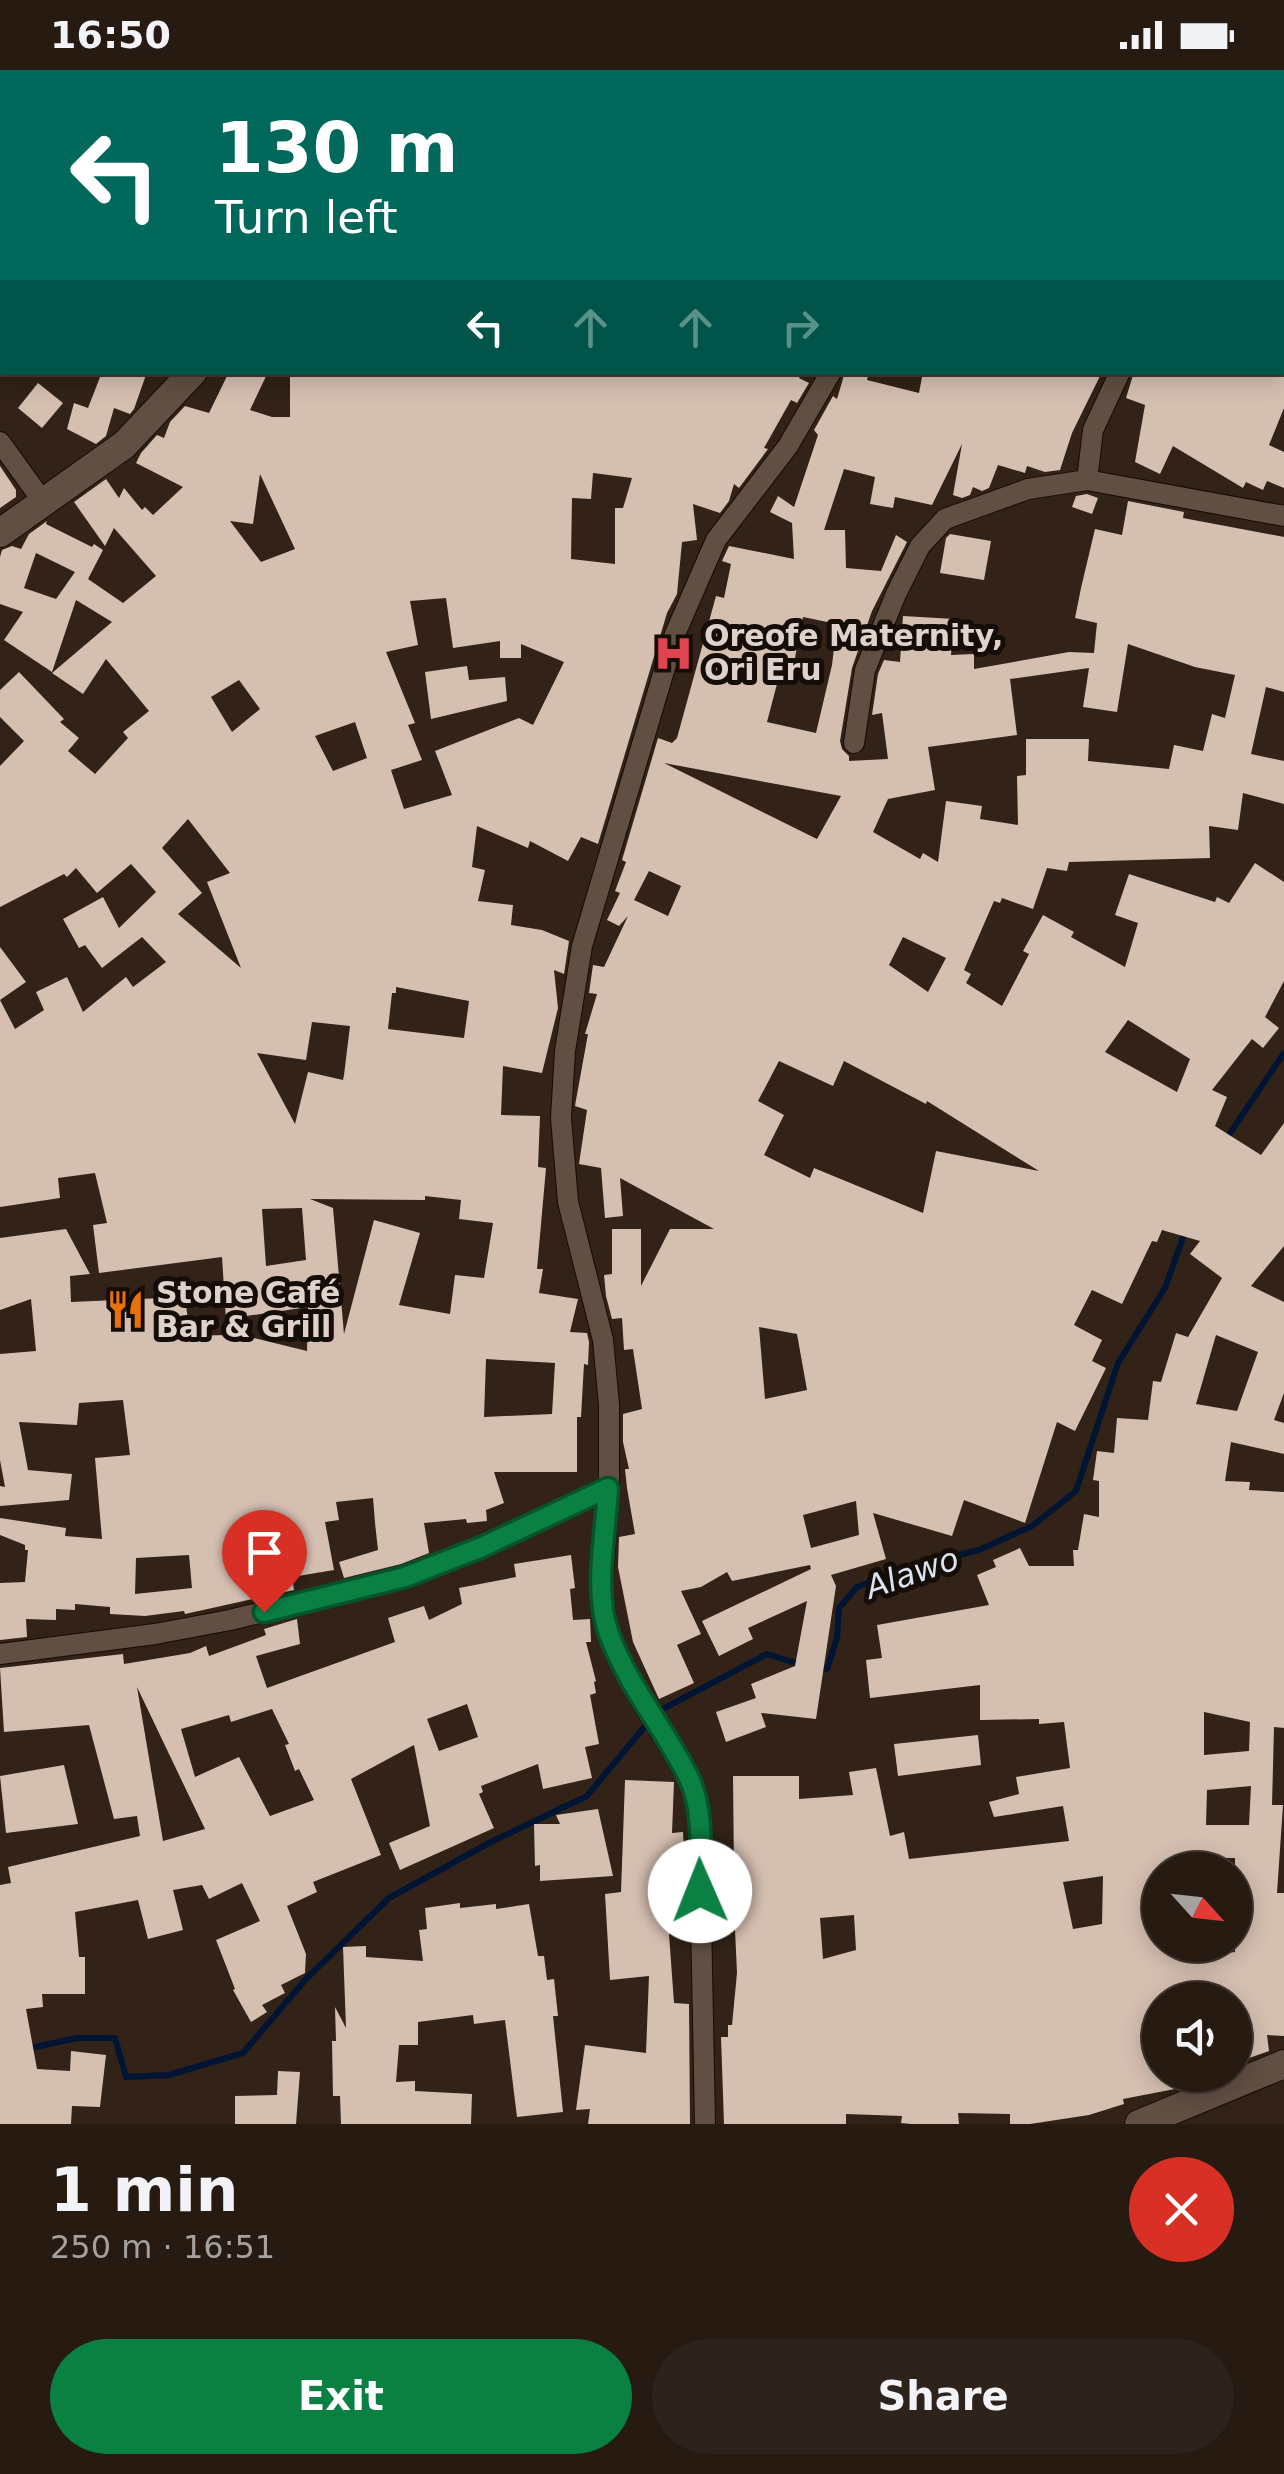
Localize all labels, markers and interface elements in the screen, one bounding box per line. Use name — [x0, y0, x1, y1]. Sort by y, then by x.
text: 16:50 — [50, 13, 171, 57]
text: 130 m — [215, 107, 458, 189]
icon: left — [50, 110, 180, 240]
text: Turn left — [215, 191, 398, 244]
icon: left — [458, 300, 513, 355]
icon: ahead — [563, 300, 618, 355]
icon: ahead — [668, 300, 723, 355]
icon: right — [773, 300, 828, 355]
place label: Oreofe Maternity, Ori Eru — [704, 618, 1003, 687]
hospital icon: Oreofe Maternity, Ori Eru — [653, 632, 695, 674]
place label: Stone Café Bar & Grill — [156, 1275, 340, 1344]
restaurant icon: Stone Café Bar & Grill — [105, 1289, 147, 1331]
pin — [222, 1510, 307, 1613]
icon: arrive — [237, 1525, 292, 1580]
water label: Alawo — [858, 1539, 964, 1607]
position arrow — [648, 1839, 752, 1943]
north arrow — [1142, 1852, 1252, 1962]
map controls — [1142, 1852, 1252, 2092]
button: sound — [1142, 1982, 1252, 2092]
text: 1 min — [50, 2155, 238, 2225]
button: close — [1129, 2157, 1234, 2262]
text: 250 m · 16:51 — [50, 2228, 275, 2266]
button: Exit — [50, 2339, 632, 2454]
button: Share — [652, 2339, 1234, 2454]

